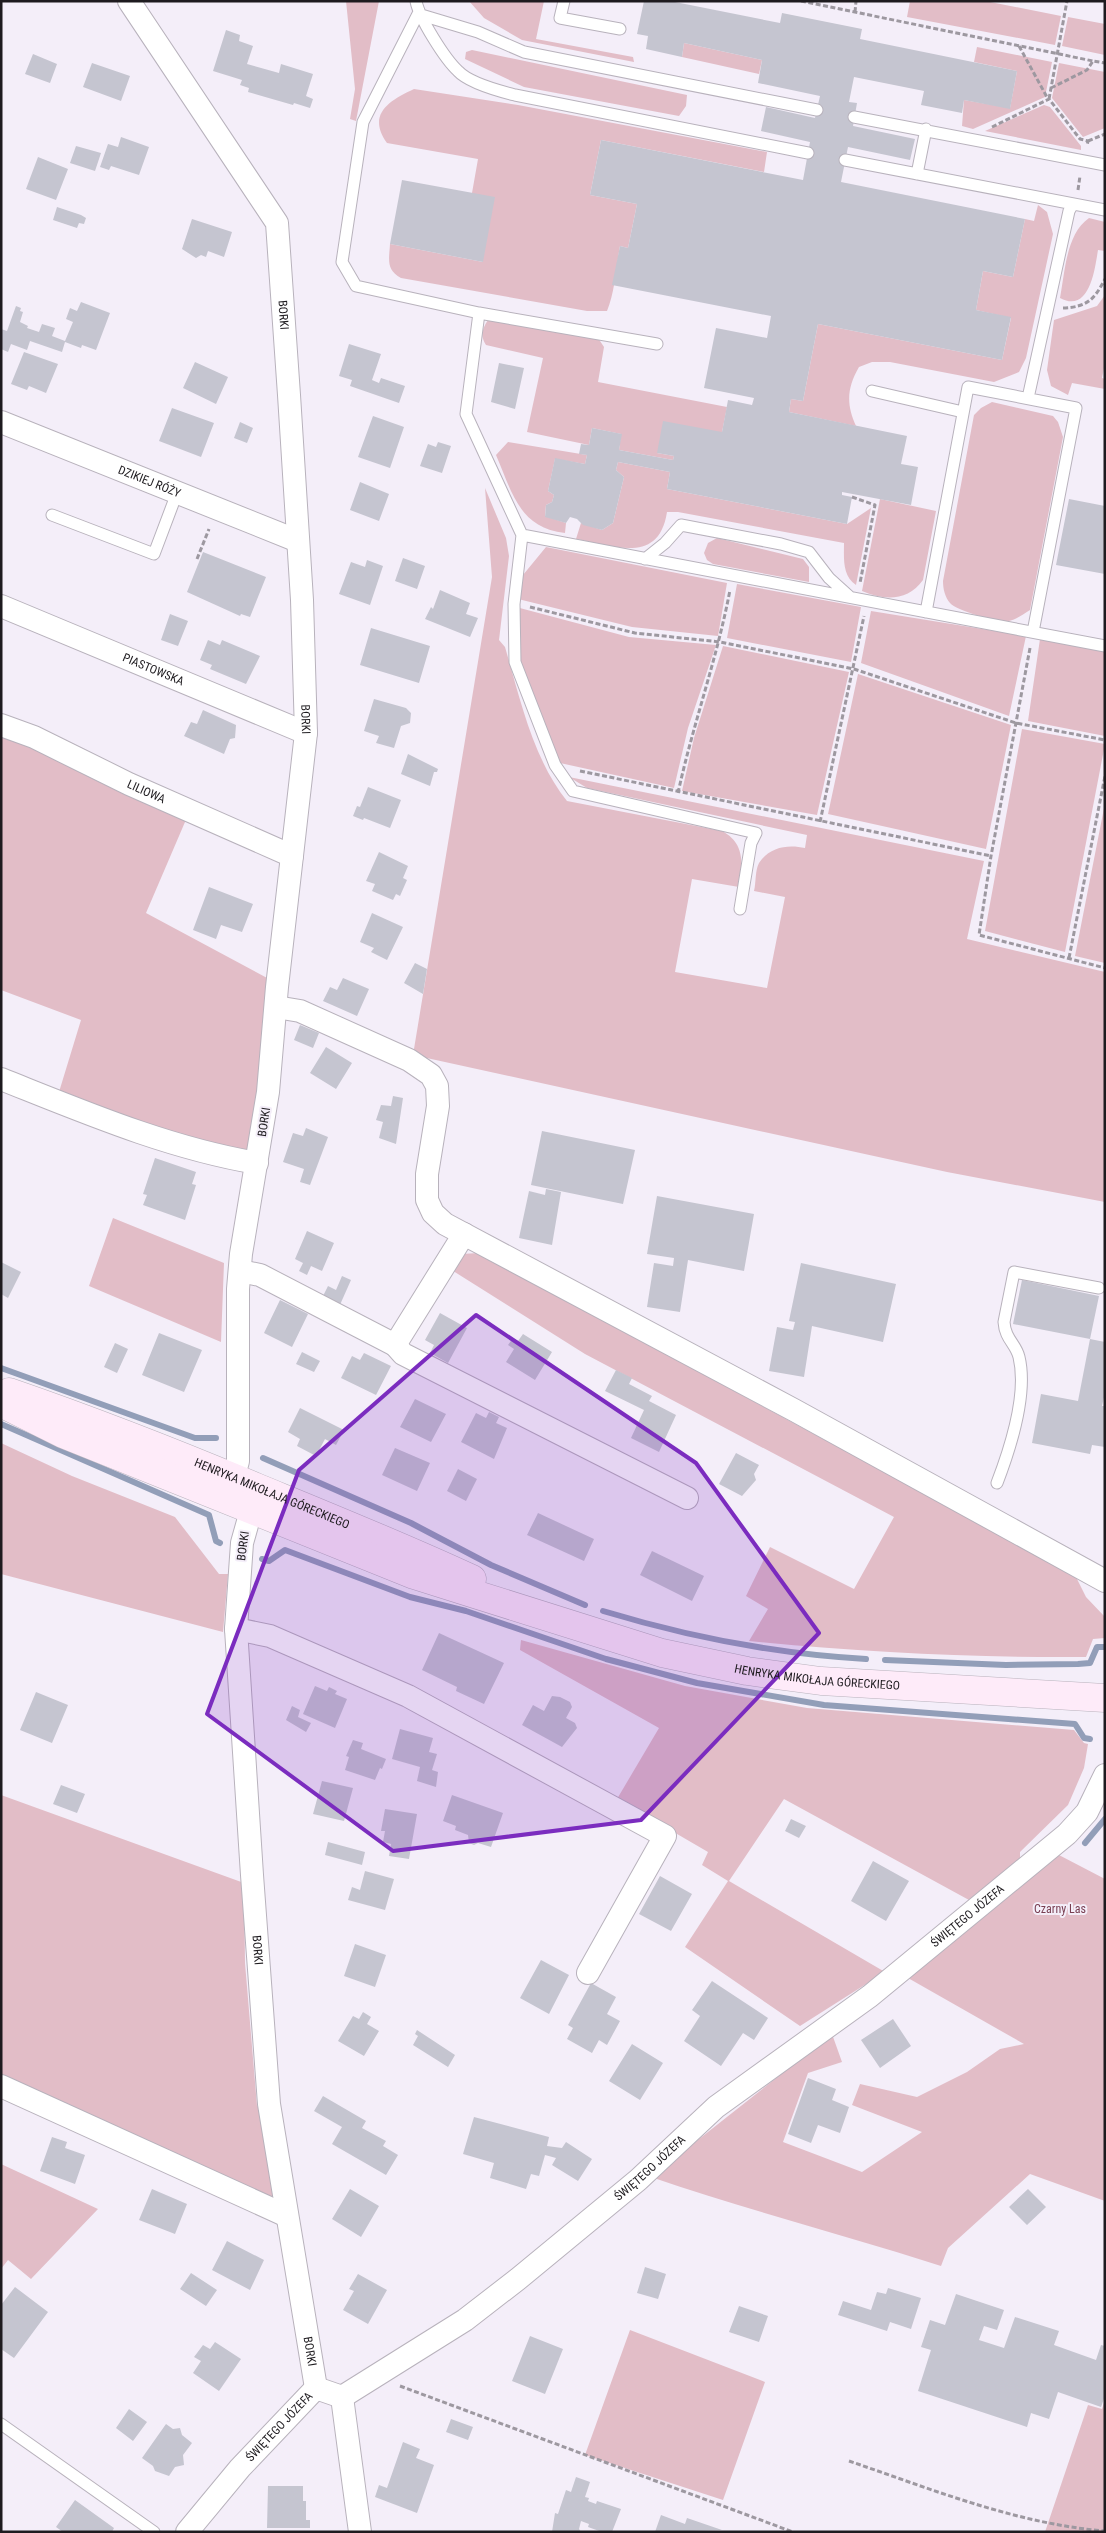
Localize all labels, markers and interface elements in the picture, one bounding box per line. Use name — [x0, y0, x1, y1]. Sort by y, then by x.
street label: BORKI — [275, 300, 291, 330]
street label: DZIKIEJ RÓŻY — [116, 463, 183, 501]
street label: PIASTOWSKA — [121, 650, 186, 688]
street label: BORKI — [298, 704, 313, 734]
street label: LILIOWA — [125, 777, 168, 806]
street label: BORKI — [255, 1106, 273, 1138]
street label: HENRYKA MIKOŁAJA GÓRECKIEGO — [192, 1455, 352, 1532]
street label: BORKI — [234, 1530, 252, 1562]
street label: HENRYKA MIKOŁAJA GÓRECKIEGO — [733, 1662, 900, 1693]
street label: ŚWIĘTEGO JÓZEFA — [927, 1882, 1007, 1950]
park label: Czarny Las — [1034, 1902, 1086, 1916]
street label: BORKI — [249, 1935, 266, 1965]
street label: ŚWIĘTEGO JÓZEFA — [611, 2132, 688, 2204]
street label: BORKI — [301, 2336, 319, 2367]
street label: ŚWIĘTEGO JÓZEFA — [242, 2389, 316, 2464]

